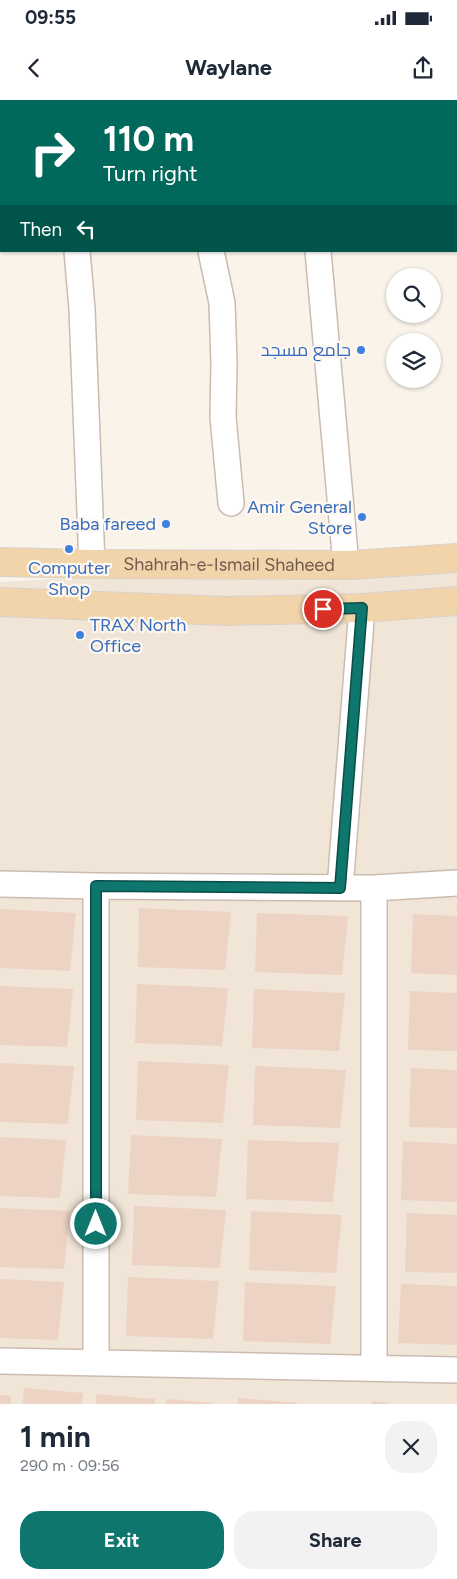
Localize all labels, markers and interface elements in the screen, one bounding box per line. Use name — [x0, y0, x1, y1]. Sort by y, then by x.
text: 09:55 — [25, 6, 76, 29]
icon: back — [20, 54, 48, 82]
text: Waylane — [185, 54, 272, 81]
icon: share — [409, 54, 437, 82]
text: 110 m — [103, 118, 194, 160]
icon: right — [20, 120, 85, 185]
text: Turn right — [103, 160, 198, 187]
icon: left — [72, 215, 100, 243]
text: Then — [20, 218, 62, 241]
map controls — [386, 268, 441, 388]
button: search — [386, 268, 441, 323]
button: layers — [386, 333, 441, 388]
place label: جامع مسجد — [261, 339, 351, 362]
marker: جامع مسجد — [355, 344, 367, 356]
place label: Amir General Store — [247, 496, 352, 539]
marker: Amir General Store — [356, 511, 368, 523]
place label: Baba fareed — [60, 513, 156, 535]
marker: Baba fareed — [160, 518, 172, 530]
marker: Computer Shop — [63, 543, 75, 555]
street label: Shahrah-e-Ismail Shaheed — [123, 553, 335, 576]
place label: Computer Shop — [28, 557, 110, 600]
pin — [302, 588, 344, 630]
icon: arrive — [309, 595, 337, 623]
place label: TRAX North Office — [90, 614, 186, 657]
marker: TRAX North Office — [74, 629, 86, 641]
position arrow — [69, 1197, 121, 1249]
text: 1 min — [20, 1418, 91, 1455]
button: close — [385, 1421, 437, 1473]
text: 290 m · 09:56 — [20, 1456, 119, 1475]
button: Exit — [20, 1511, 224, 1569]
button: Share — [234, 1511, 437, 1569]

